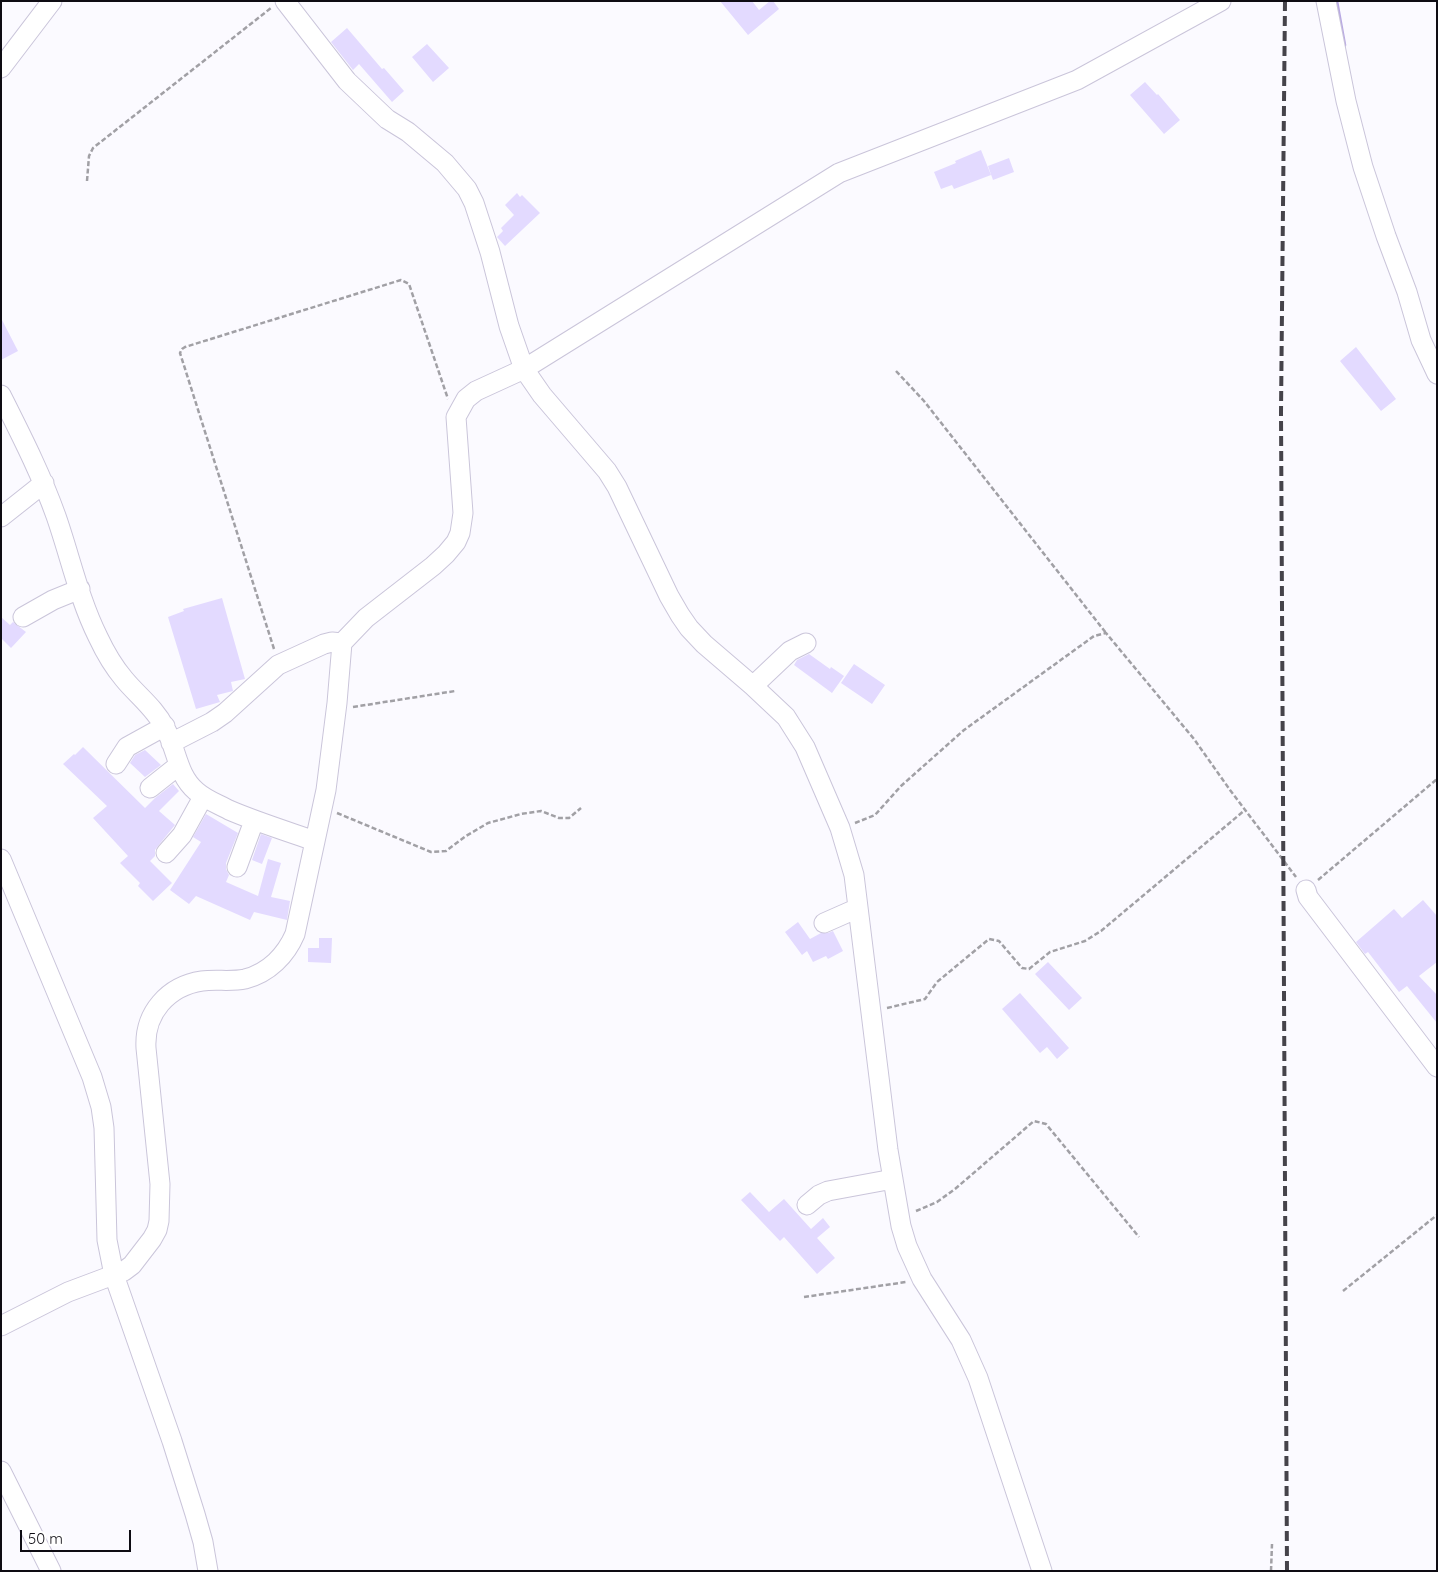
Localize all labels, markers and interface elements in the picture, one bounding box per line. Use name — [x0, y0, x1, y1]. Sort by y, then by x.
scale bar — [22, 1520, 134, 1552]
text: 50 m — [28, 1529, 63, 1548]

